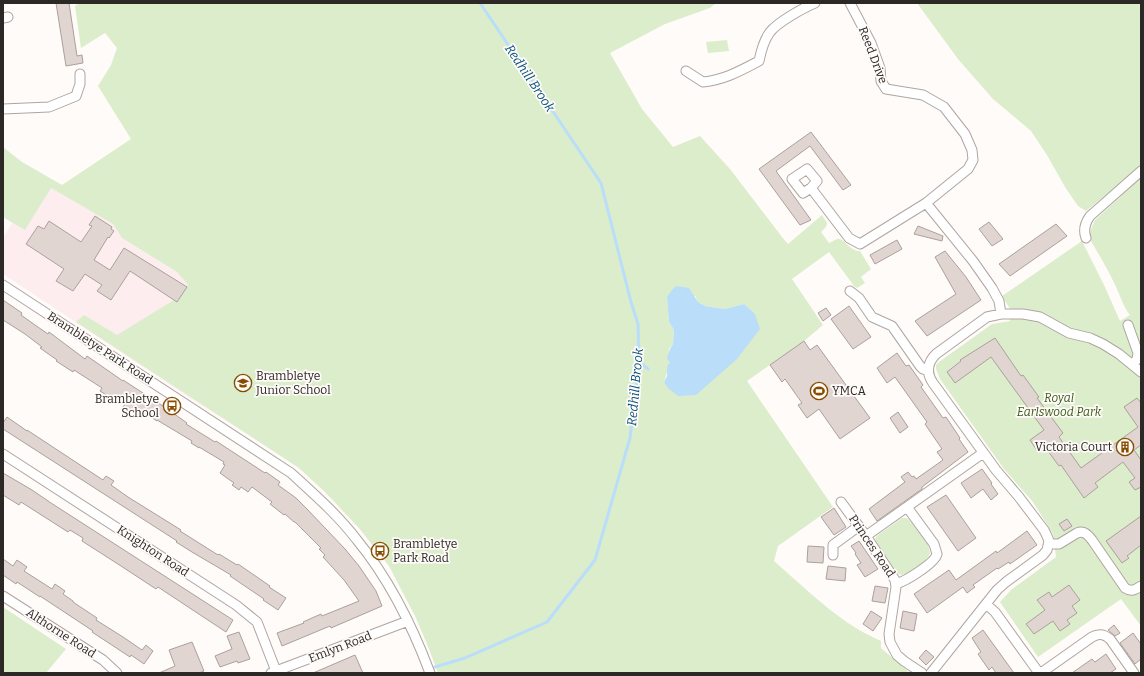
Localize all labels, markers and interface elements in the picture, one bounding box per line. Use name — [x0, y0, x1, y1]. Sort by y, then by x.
street label: Reed Drive — [856, 25, 890, 85]
water label: Redhill Brook — [502, 42, 559, 115]
street label: Brambletye Park Road — [45, 309, 155, 387]
water label: Redhill Brook — [624, 347, 646, 426]
place label: Brambletye Junior School — [255, 369, 331, 397]
school or university icon: Brambletye Junior School — [233, 373, 253, 393]
sports icon: YMCA — [809, 381, 829, 401]
place label: YMCA — [832, 384, 866, 398]
park label: Royal Earlswood Park — [1017, 391, 1102, 419]
place label: Brambletye School — [95, 392, 160, 420]
bus stop icon: Brambletye School — [162, 396, 182, 416]
building icon: Victoria Court — [1115, 437, 1135, 457]
place label: Victoria Court — [1035, 440, 1113, 454]
street label: Princes Road — [846, 512, 898, 580]
street label: Knighton Road — [114, 523, 192, 579]
place label: Brambletye Park Road — [393, 537, 457, 565]
bus stop icon: Brambletye Park Road — [370, 541, 390, 561]
street label: Althorne Road — [24, 605, 98, 661]
street label: Emlyn Road — [306, 629, 374, 665]

